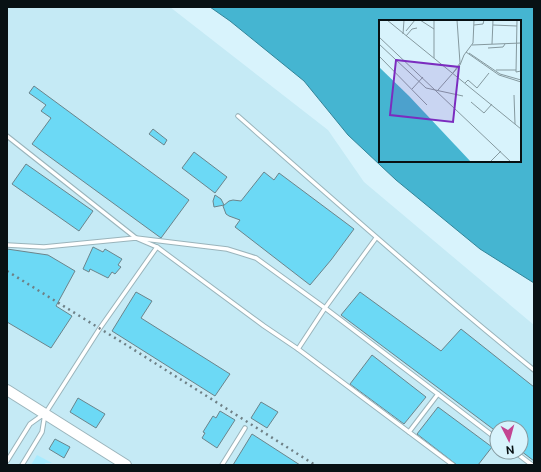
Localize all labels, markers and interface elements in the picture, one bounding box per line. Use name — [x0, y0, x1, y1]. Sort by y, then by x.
inset map — [379, 20, 521, 162]
north arrow — [489, 420, 529, 460]
text: N — [505, 444, 515, 456]

